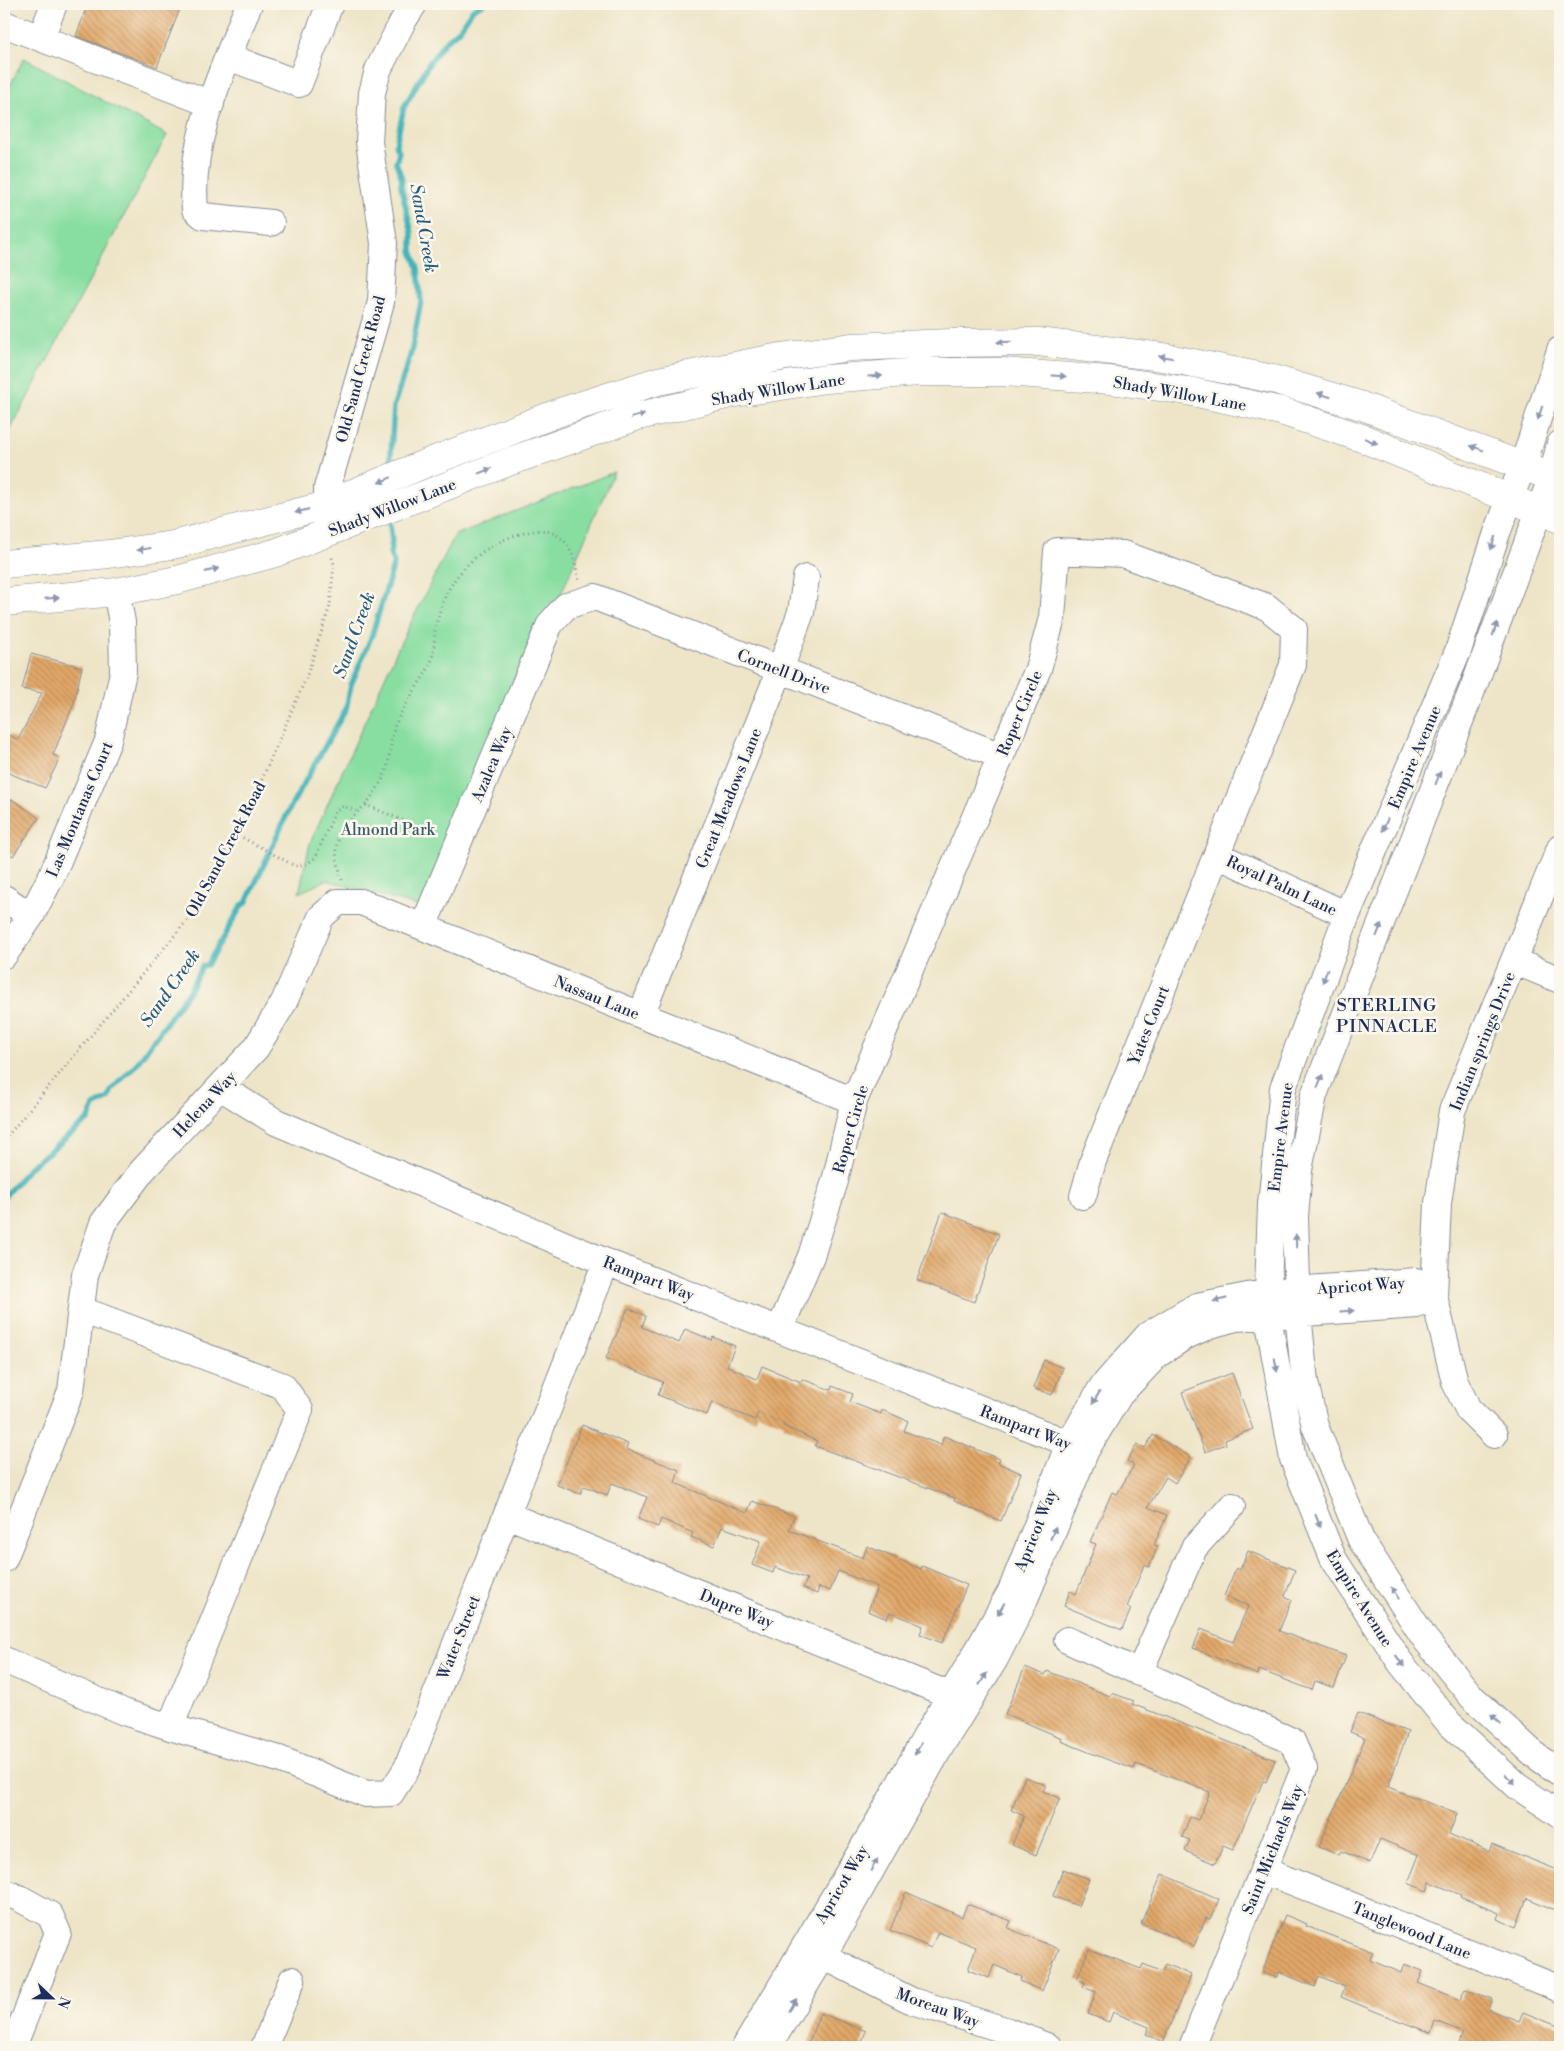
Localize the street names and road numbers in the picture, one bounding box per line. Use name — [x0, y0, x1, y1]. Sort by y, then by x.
street label: Old Sand Creek Road — [332, 293, 390, 445]
street label: Shady Willow Lane — [710, 370, 846, 410]
street label: Shady Willow Lane — [1112, 372, 1248, 416]
street label: Shady Willow Lane — [326, 474, 459, 541]
street label: Cornell Drive — [734, 645, 833, 699]
street label: Roper Circle — [993, 667, 1047, 759]
street label: Empire Avenue — [1384, 703, 1446, 812]
street label: Azalea Way — [467, 723, 517, 806]
street label: Great Meadows Lane — [692, 725, 766, 872]
street label: Las Montanas Court — [42, 738, 118, 880]
street label: Old Sand Creek Road — [181, 778, 270, 921]
street label: Royal Palm Lane — [1223, 851, 1340, 920]
street label: Indian springs Drive — [1446, 969, 1520, 1114]
street label: Nassau Lane — [551, 972, 642, 1024]
street label: Yates Court — [1124, 982, 1174, 1069]
street label: Helena Way — [169, 1067, 241, 1142]
street label: Empire Avenue — [1264, 1081, 1298, 1193]
street label: Roper Circle — [829, 1083, 873, 1176]
street label: Rampart Way — [600, 1252, 697, 1306]
street label: Apricot Way — [1316, 1273, 1406, 1299]
street label: Rampart Way — [977, 1401, 1074, 1455]
street label: Apricot Way — [1010, 1486, 1062, 1576]
street label: Empire Avenue — [1321, 1546, 1397, 1651]
street label: Dupre Way — [697, 1585, 777, 1633]
street label: Water Street — [433, 1592, 485, 1683]
street label: Saint Michaels Way — [1238, 1781, 1308, 1917]
street label: Apricot Way — [810, 1842, 873, 1928]
street label: Tanglewood Lane — [1349, 1898, 1474, 1964]
street label: Moreau Way — [893, 1984, 983, 2032]

